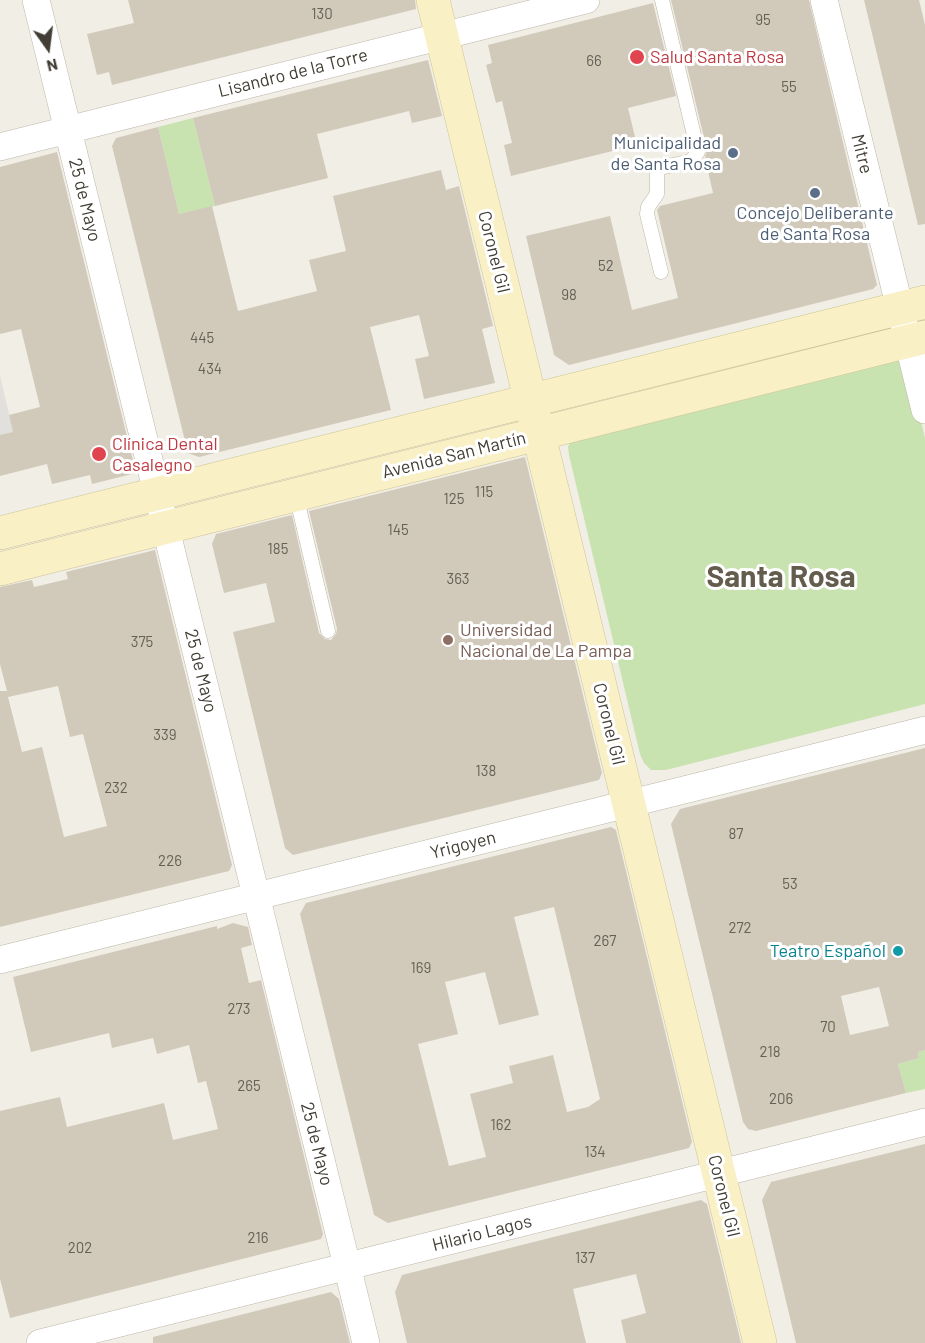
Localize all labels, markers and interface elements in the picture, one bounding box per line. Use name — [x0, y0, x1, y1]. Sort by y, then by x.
house number: 130 — [311, 5, 333, 23]
house number: 95 — [755, 11, 771, 29]
north arrow — [18, 18, 78, 78]
street label: Lisandro de la Torre — [216, 44, 370, 102]
place label: Salud Santa Rosa — [650, 46, 784, 68]
marker: Salud Santa Rosa — [628, 48, 646, 66]
house number: 66 — [586, 52, 602, 70]
text: N — [45, 55, 60, 76]
house number: 55 — [781, 78, 797, 96]
place label: Municipalidad de Santa Rosa — [611, 132, 721, 174]
street label: Mitre — [847, 132, 877, 176]
marker: Municipalidad de Santa Rosa — [726, 146, 740, 160]
street label: 25 de Mayo — [64, 156, 106, 244]
marker: Concejo Deliberante de Santa Rosa — [808, 186, 822, 200]
place label: Concejo Deliberante de Santa Rosa — [736, 202, 894, 244]
street label: Coronel Gil — [473, 209, 515, 295]
house number: 52 — [598, 257, 614, 275]
house number: 98 — [561, 286, 577, 304]
house number: 445 — [190, 329, 214, 347]
house number: 434 — [198, 360, 222, 378]
street label: Avenida San Martín — [380, 427, 528, 483]
place label: Clínica Dental Casalegno — [112, 433, 218, 476]
marker: Clínica Dental Casalegno — [90, 445, 108, 463]
house number: 115 — [475, 483, 493, 501]
house number: 125 — [444, 490, 464, 508]
house number: 145 — [387, 521, 409, 539]
house number: 185 — [268, 540, 288, 558]
district label: Santa Rosa — [707, 559, 855, 595]
house number: 363 — [446, 570, 470, 588]
place label: Universidad Nacional de La Pampa — [460, 619, 632, 662]
street label: 25 de Mayo — [180, 627, 222, 715]
house number: 375 — [131, 633, 153, 651]
marker: Universidad Nacional de La Pampa — [441, 633, 455, 647]
street label: Coronel Gil — [588, 681, 630, 767]
house number: 339 — [153, 726, 177, 744]
house number: 138 — [476, 762, 496, 780]
house number: 232 — [104, 779, 128, 797]
house number: 87 — [729, 825, 743, 843]
street label: Yrigoyen — [428, 826, 498, 864]
house number: 226 — [158, 852, 182, 870]
house number: 53 — [782, 875, 798, 893]
house number: 272 — [728, 919, 752, 937]
house number: 267 — [594, 932, 616, 950]
place label: Teatro Español — [770, 940, 886, 962]
marker: Teatro Español — [891, 944, 905, 958]
house number: 169 — [411, 959, 431, 977]
house number: 273 — [228, 1000, 250, 1018]
house number: 70 — [820, 1018, 836, 1036]
house number: 218 — [760, 1043, 780, 1061]
house number: 265 — [237, 1077, 261, 1095]
house number: 206 — [769, 1090, 793, 1108]
street label: 25 de Mayo — [296, 1100, 338, 1188]
house number: 162 — [490, 1116, 512, 1134]
house number: 134 — [584, 1143, 606, 1161]
street label: Coronel Gil — [703, 1153, 745, 1239]
street label: Hilario Lagos — [430, 1210, 534, 1256]
house number: 216 — [248, 1229, 268, 1247]
house number: 202 — [68, 1239, 92, 1257]
house number: 137 — [575, 1249, 595, 1267]

